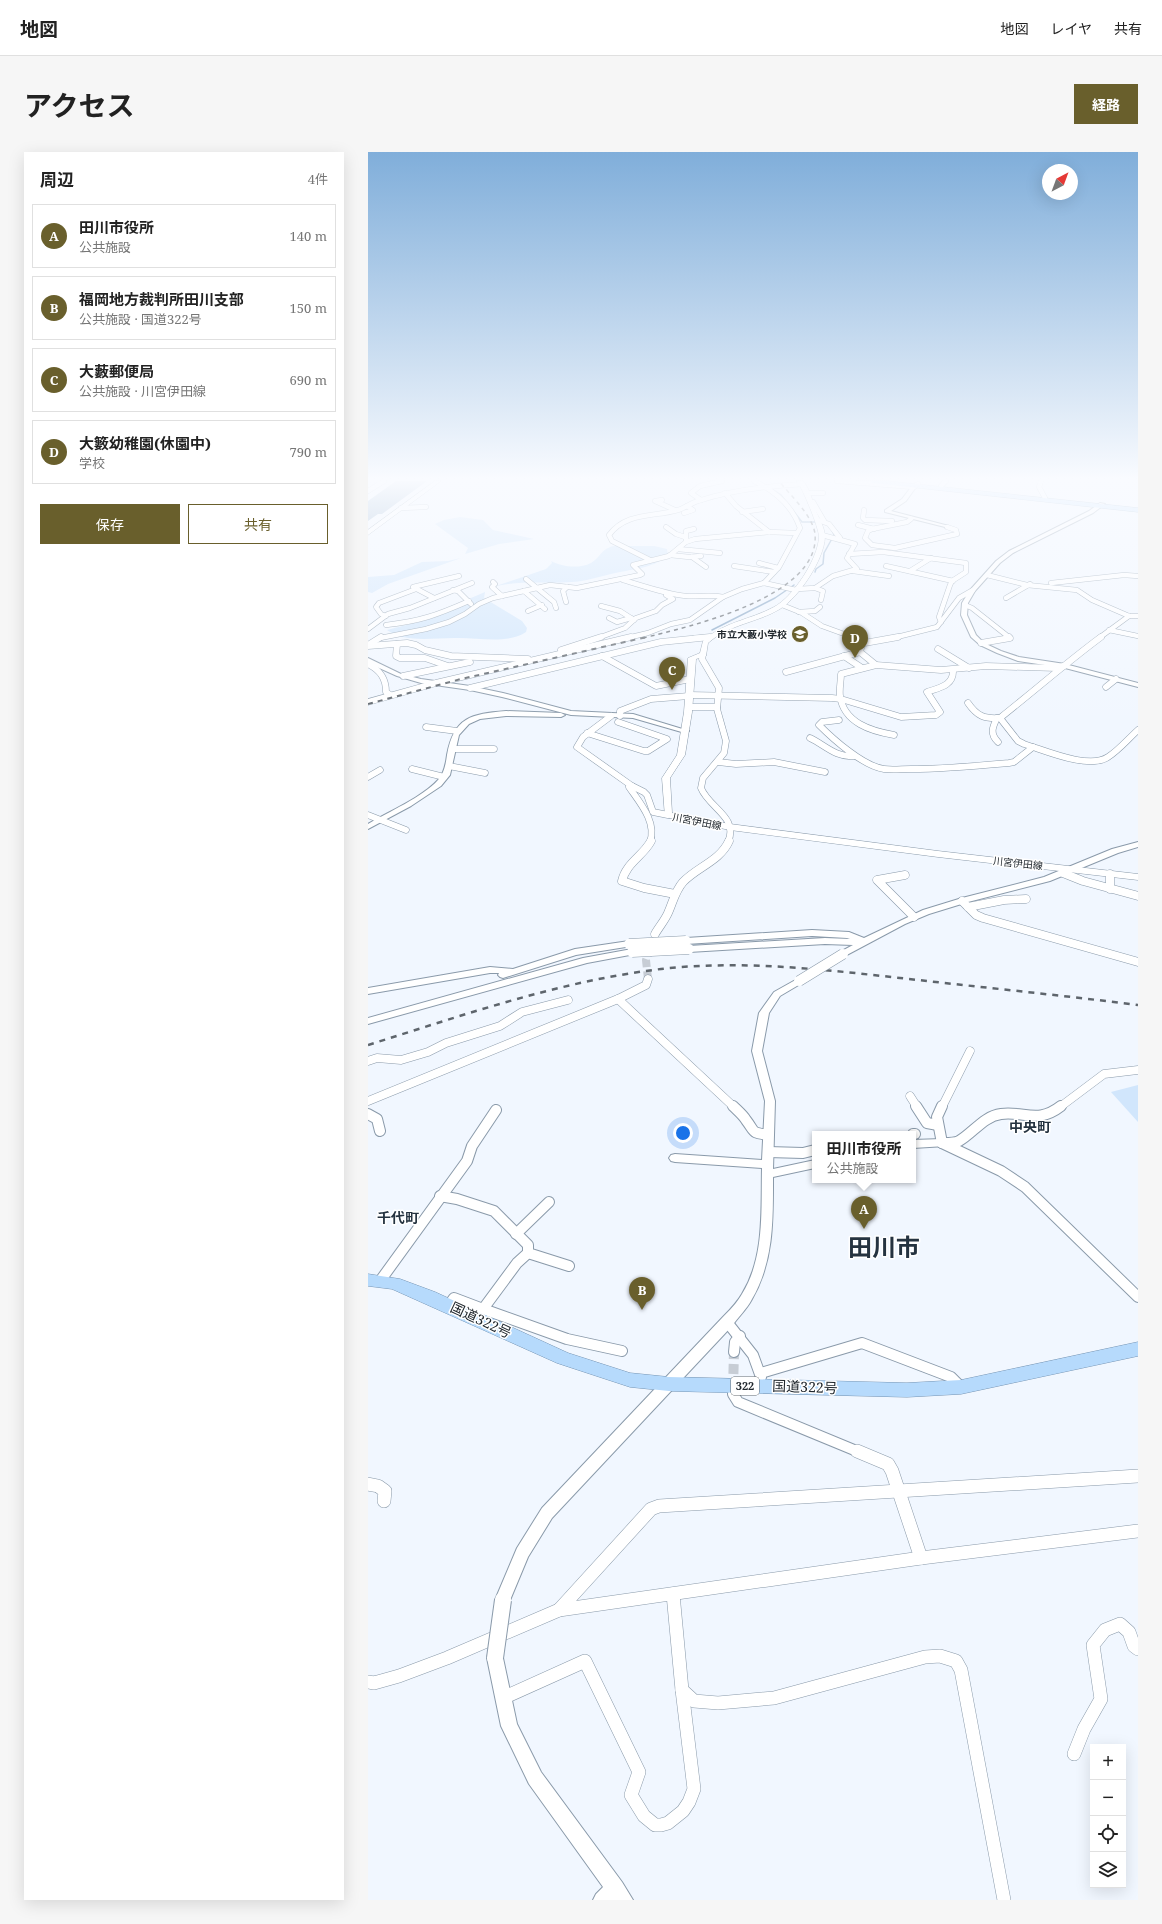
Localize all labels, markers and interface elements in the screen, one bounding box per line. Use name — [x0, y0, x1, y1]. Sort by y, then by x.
text: 地図 — [20, 16, 58, 42]
text: 地図 — [1000, 19, 1028, 38]
text: レイヤ — [1050, 19, 1092, 38]
text: 共有 — [1114, 19, 1142, 38]
button: 経路 — [1074, 84, 1138, 124]
text: アクセス — [24, 86, 135, 124]
north arrow — [1042, 164, 1078, 200]
text: 周辺 — [40, 168, 74, 191]
text: 4件 — [308, 170, 328, 188]
text: 田川市役所 — [79, 217, 154, 237]
text: A — [49, 227, 59, 245]
text: 140 m — [290, 227, 327, 245]
text: 公共施設 — [79, 238, 131, 256]
text: 福岡地方裁判所田川支部 — [79, 289, 244, 309]
text: B — [50, 299, 58, 317]
text: 150 m — [290, 299, 327, 317]
text: 公共施設 · 国道322号 — [79, 310, 202, 328]
text: 大藪郵便局 — [79, 361, 154, 381]
text: C — [50, 371, 58, 389]
text: 690 m — [290, 371, 327, 389]
text: 公共施設 · 川宮伊田線 — [79, 382, 206, 400]
text: 大籔幼稚園(休園中) — [79, 433, 211, 453]
text: D — [49, 443, 59, 461]
text: 790 m — [290, 443, 327, 461]
text: 学校 — [79, 454, 105, 472]
button: 保存 — [40, 504, 180, 544]
button: 共有 — [188, 504, 328, 544]
school or university icon: 市立大藪小学校 — [790, 624, 810, 644]
pin: D — [842, 625, 868, 658]
place label: 市立大藪小学校 — [717, 627, 787, 641]
pin: C — [659, 657, 685, 690]
street label: 川宮伊田線 — [671, 809, 723, 833]
street label: 川宮伊田線 — [992, 853, 1044, 873]
district label: 中央町 — [1009, 1117, 1051, 1136]
your location — [673, 1123, 693, 1143]
popup — [812, 1131, 916, 1183]
text: 田川市役所 — [826, 1138, 902, 1158]
text: 公共施設 — [826, 1159, 879, 1177]
pin: A — [851, 1196, 877, 1229]
district label: 千代町 — [377, 1208, 419, 1227]
district label: 田川市 — [848, 1230, 920, 1263]
pin: B — [629, 1277, 655, 1310]
street label: 国道322号 — [448, 1297, 515, 1342]
street label: 国道322号 — [772, 1376, 838, 1397]
road number: 322 — [731, 1377, 759, 1395]
map controls — [1090, 1744, 1126, 1888]
button: + — [1090, 1744, 1126, 1780]
button: − — [1090, 1780, 1126, 1816]
button: locate — [1090, 1816, 1126, 1852]
button: layers — [1090, 1852, 1126, 1888]

